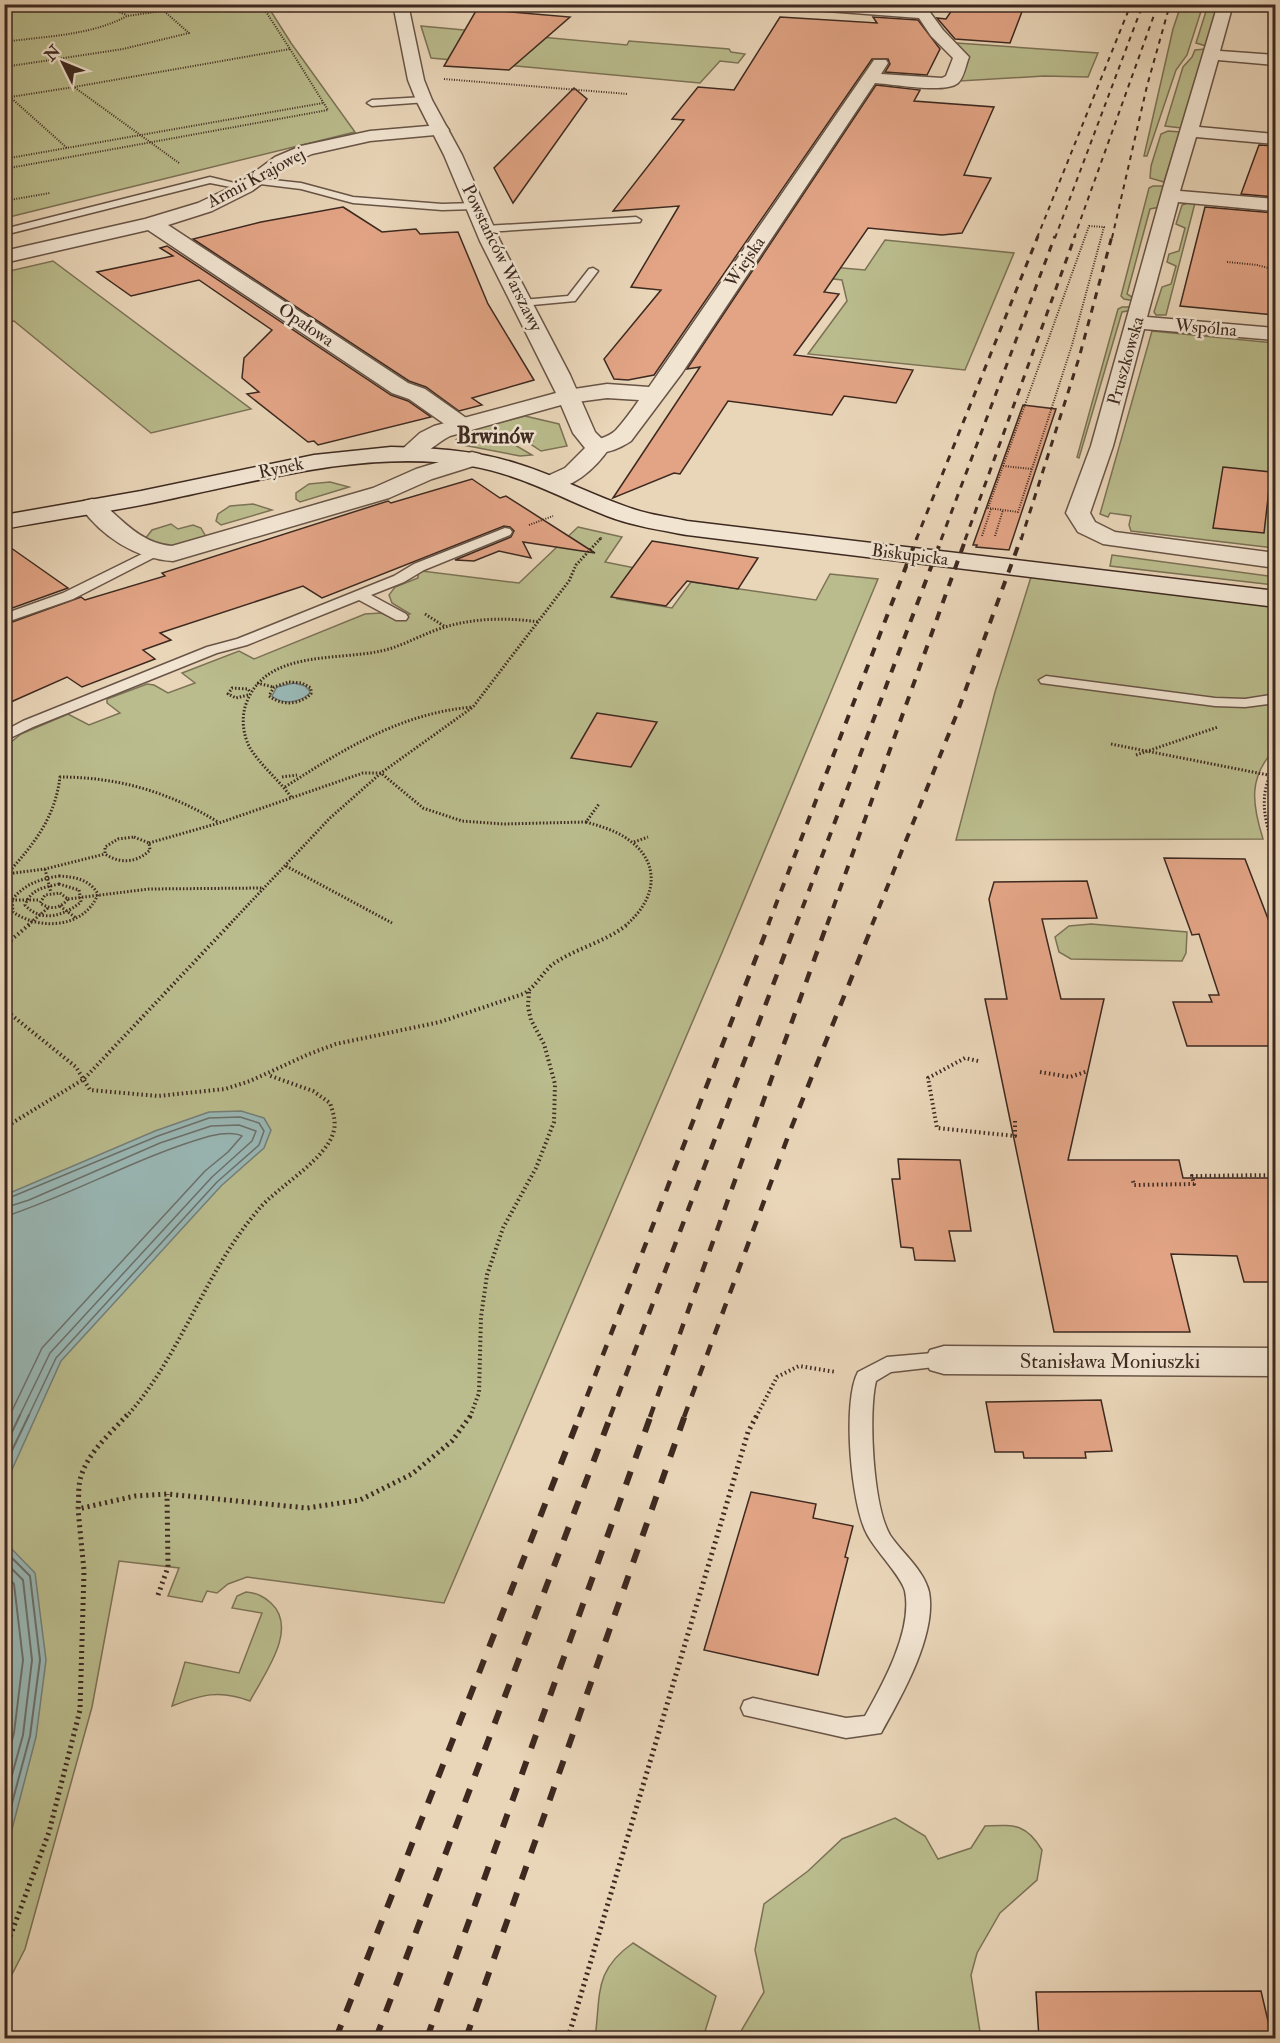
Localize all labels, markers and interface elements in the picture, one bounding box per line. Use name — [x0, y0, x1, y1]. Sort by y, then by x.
north arrow — [33, 33, 93, 93]
text: N — [40, 41, 65, 66]
street label: Armii Krajowej — [202, 143, 309, 214]
street label: Powstańców Warszawy — [456, 181, 548, 336]
street label: Wiejska — [719, 232, 771, 293]
street label: Opałowa — [274, 298, 339, 352]
street label: Pruszkowska — [1102, 313, 1150, 408]
street label: Wspólna — [1173, 314, 1239, 342]
district label: Brwinów — [456, 422, 535, 450]
street label: Rynek — [256, 452, 306, 484]
street label: Biskupicka — [870, 539, 950, 571]
street label: Stanisława Moniuszki — [1020, 1348, 1201, 1375]

